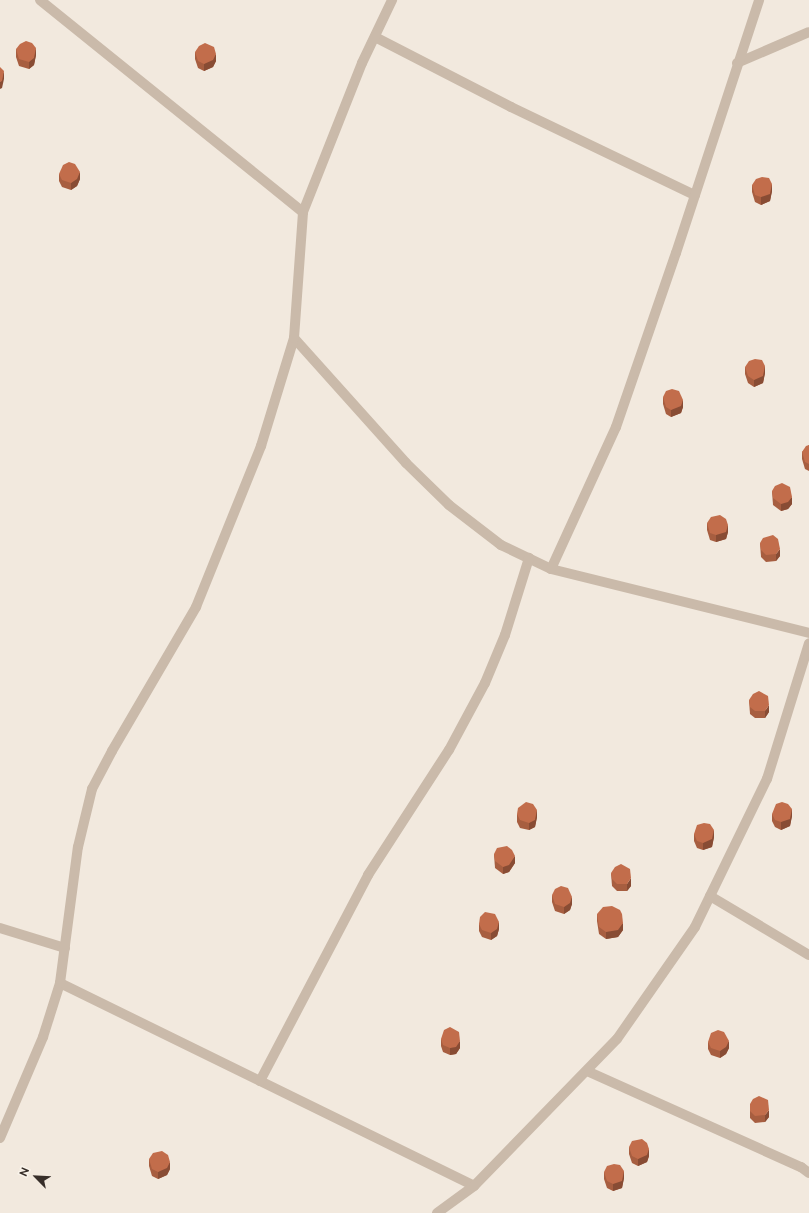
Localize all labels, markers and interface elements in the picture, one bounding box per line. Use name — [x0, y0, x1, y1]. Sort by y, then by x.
north arrow — [16, 1157, 56, 1197]
text: N — [17, 1165, 32, 1178]

